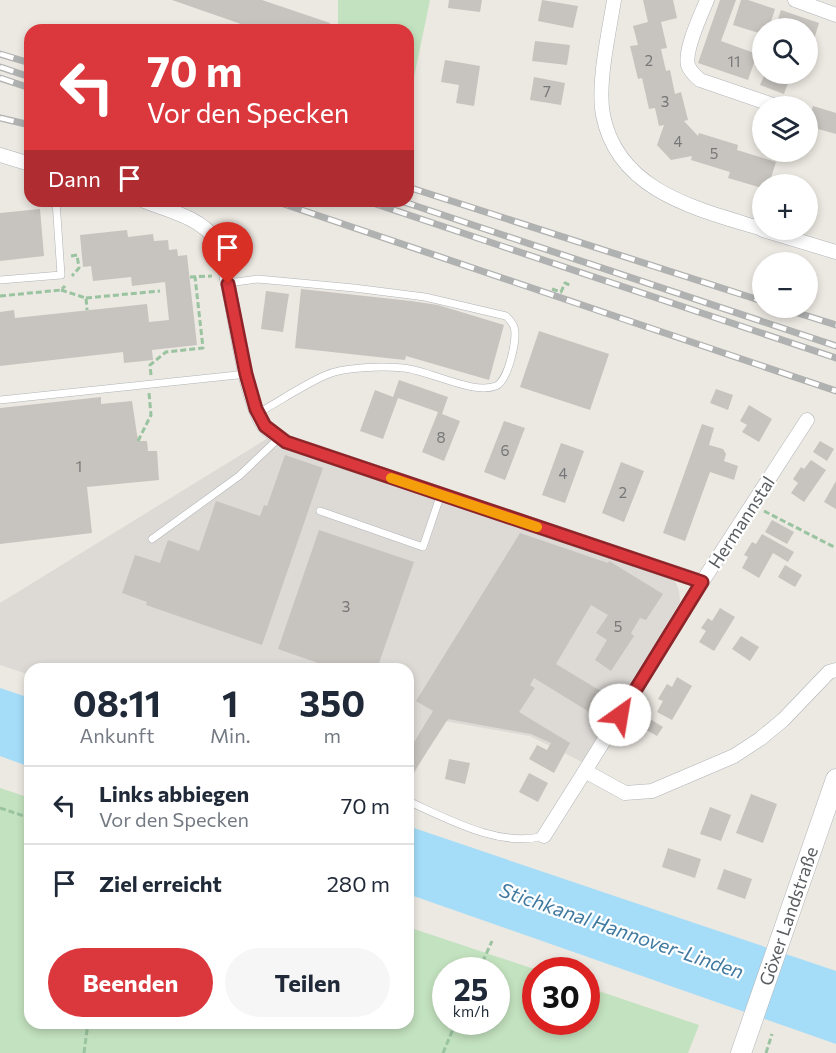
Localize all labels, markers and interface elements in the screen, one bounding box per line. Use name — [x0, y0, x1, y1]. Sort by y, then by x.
map controls — [752, 18, 818, 318]
button: search — [752, 18, 818, 84]
text: 70 m — [147, 44, 242, 96]
icon: left — [48, 48, 126, 126]
house number: 2 — [645, 51, 653, 69]
house number: 11 — [728, 52, 740, 70]
house number: 7 — [543, 82, 551, 100]
house number: 3 — [661, 92, 669, 110]
text: Vor den Specken — [147, 96, 349, 129]
button: layers — [752, 96, 818, 162]
house number: 4 — [674, 132, 683, 150]
house number: 5 — [710, 144, 718, 162]
icon: arrive — [113, 162, 146, 195]
text: Dann — [48, 165, 101, 192]
button: + — [752, 174, 818, 240]
pin — [202, 222, 253, 284]
icon: arrive — [211, 231, 244, 264]
button: − — [752, 252, 818, 318]
house number: 8 — [436, 428, 446, 446]
house number: 6 — [500, 441, 510, 459]
house number: 1 — [76, 457, 82, 475]
house number: 4 — [559, 464, 568, 482]
street label: Hermannstal — [703, 472, 779, 572]
house number: 2 — [619, 483, 627, 501]
house number: 3 — [342, 597, 350, 615]
house number: 5 — [614, 617, 622, 635]
text: 08:11 — [73, 680, 161, 724]
text: 1 — [222, 680, 238, 724]
text: 350 — [299, 680, 365, 724]
position arrow — [588, 683, 652, 747]
text: Ankunft — [80, 723, 154, 747]
text: Min. — [210, 723, 250, 747]
text: m — [323, 723, 341, 747]
text: Links abbiegen — [99, 780, 249, 807]
icon: left — [48, 789, 81, 822]
text: 70 m — [341, 792, 390, 819]
text: Vor den Specken — [99, 807, 249, 831]
street label: Göxer Landstraße — [754, 844, 822, 988]
icon: arrive — [48, 867, 81, 900]
text: Ziel erreicht — [99, 870, 222, 897]
text: 280 m — [327, 870, 390, 897]
water label: Stichkanal Hannover-Linden — [497, 877, 747, 983]
button: Beenden — [48, 948, 213, 1017]
button: Teilen — [225, 948, 390, 1017]
speed limit sign: 30 — [522, 957, 600, 1035]
text: 25 — [454, 970, 488, 1007]
text: km/h — [453, 1002, 489, 1020]

